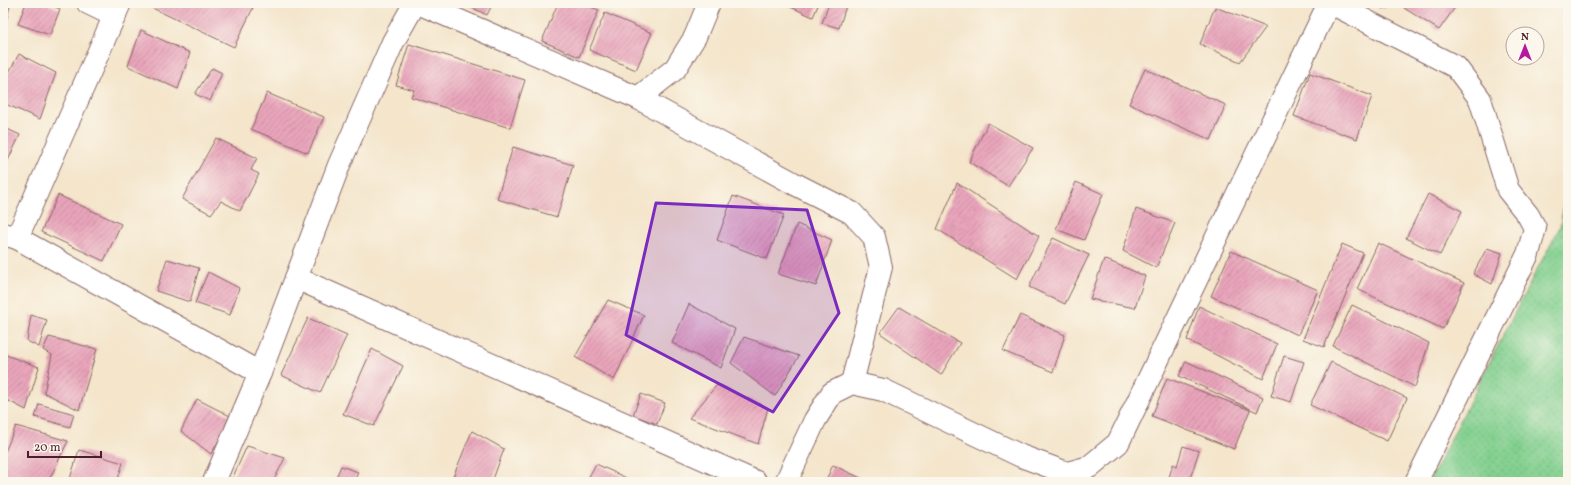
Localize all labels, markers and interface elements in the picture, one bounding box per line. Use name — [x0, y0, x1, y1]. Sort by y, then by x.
north arrow — [1505, 26, 1545, 66]
text: N — [1521, 30, 1529, 45]
scale bar — [28, 433, 101, 459]
text: 20 m — [34, 440, 61, 456]

